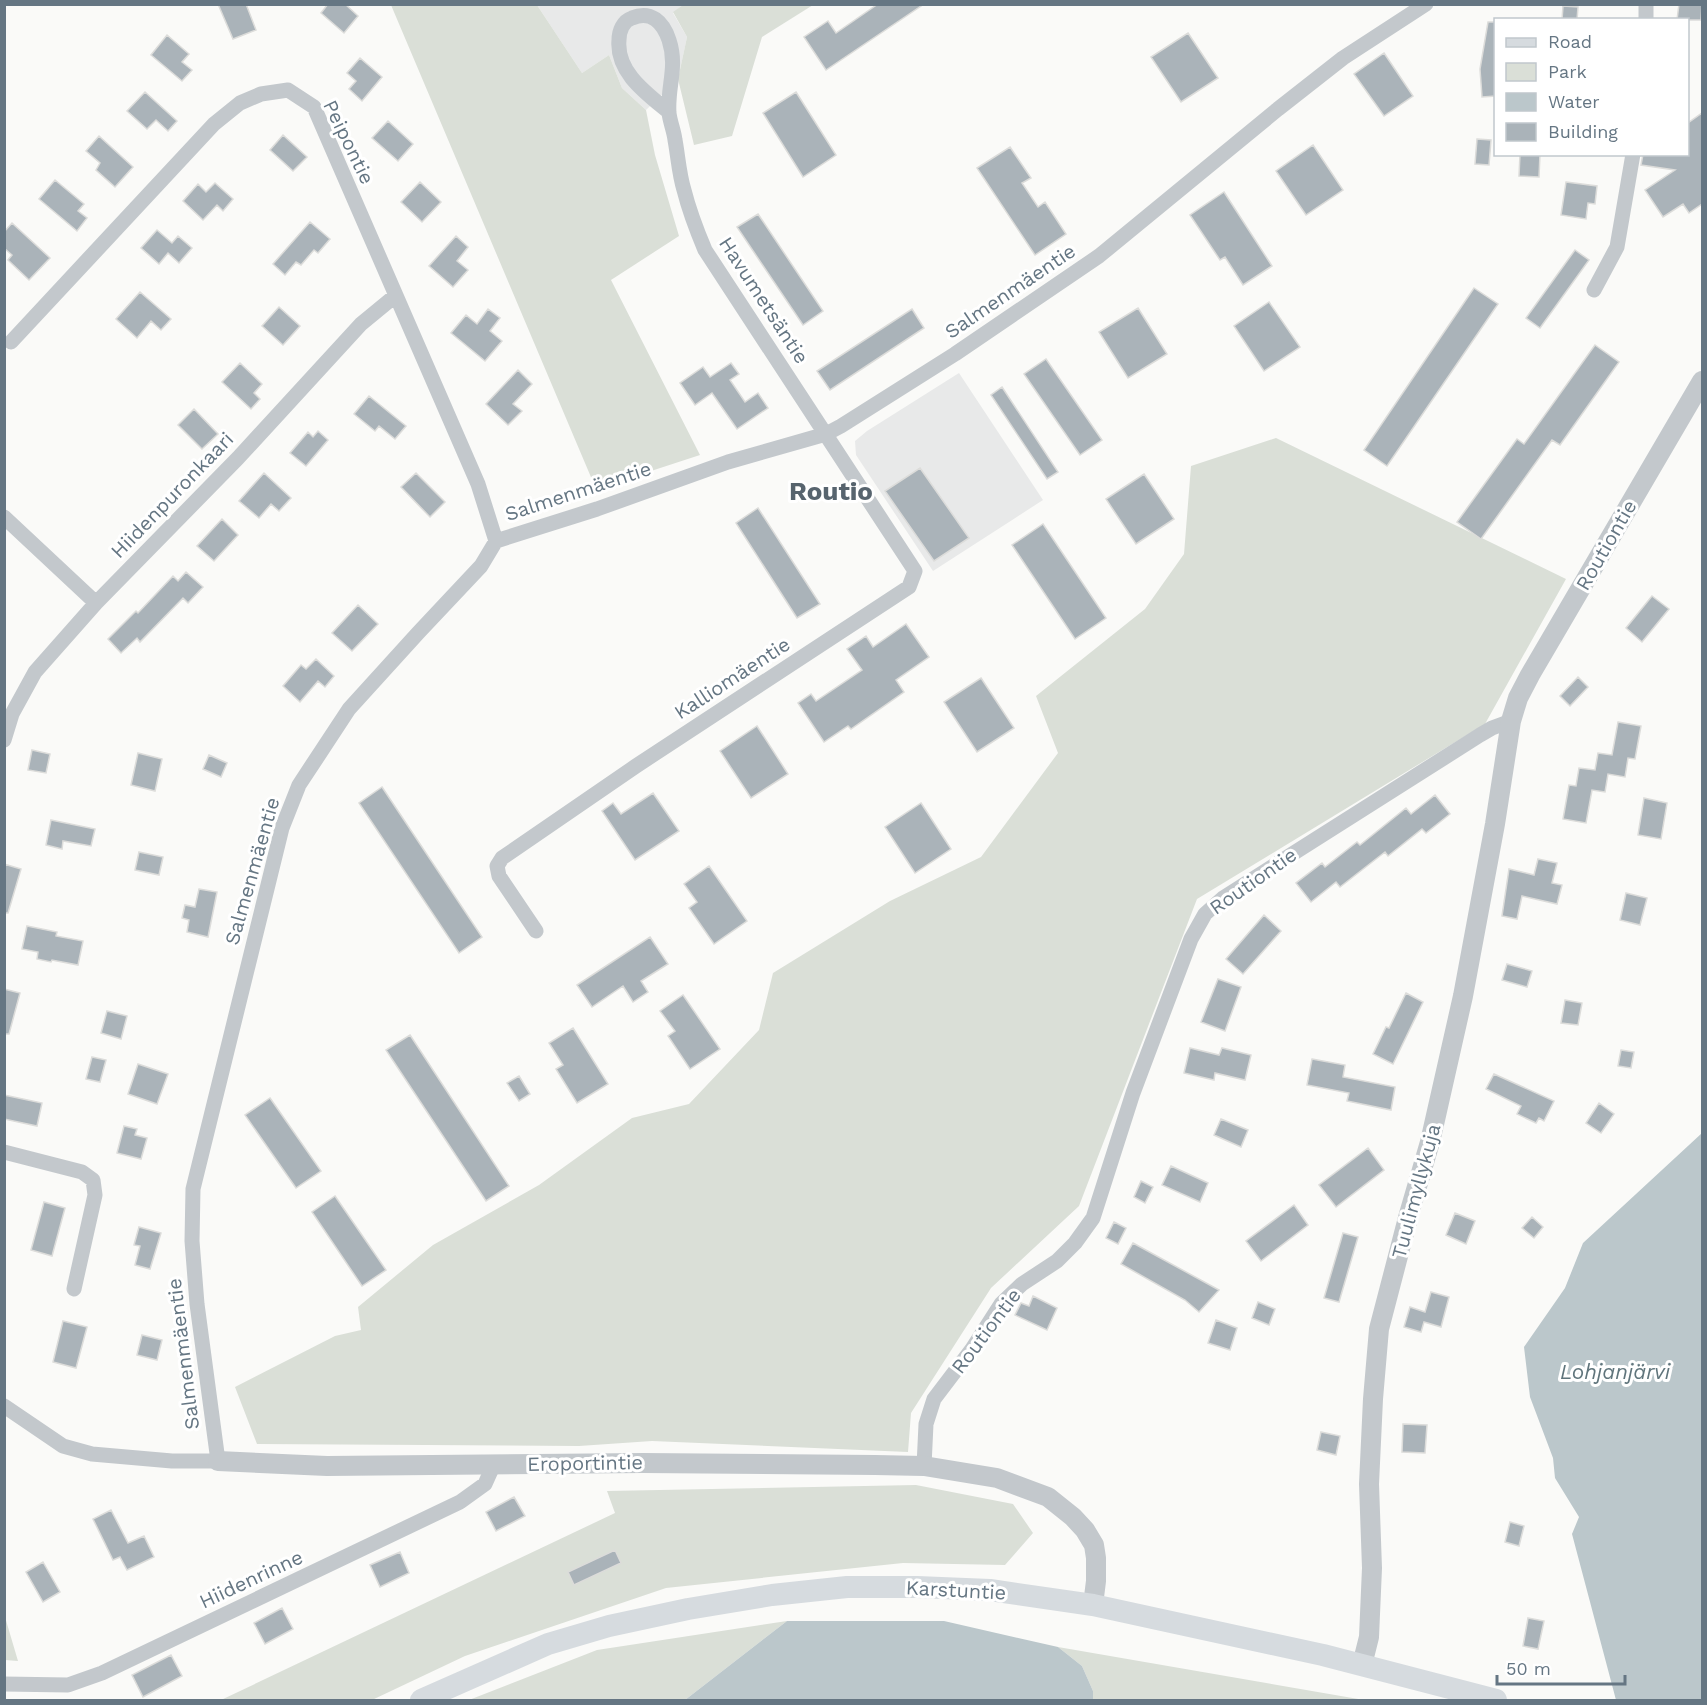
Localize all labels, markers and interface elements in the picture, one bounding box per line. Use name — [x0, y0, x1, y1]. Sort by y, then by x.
legend — [1494, 18, 1689, 156]
text: Road — [1548, 31, 1592, 52]
text: Park — [1548, 61, 1587, 82]
text: Water — [1548, 91, 1600, 112]
street label: Peipontie — [318, 96, 380, 188]
text: Building — [1548, 121, 1618, 142]
street label: Havumetsäntie — [714, 232, 814, 368]
street label: Salmenmäentie — [940, 238, 1080, 344]
street label: Hiidenpuronkaari — [106, 427, 238, 563]
street label: Salmenmäentie — [502, 456, 654, 526]
district label: Routio — [789, 476, 873, 506]
street label: Routiontie — [1570, 495, 1642, 595]
street label: Kalliomäentie — [670, 632, 794, 724]
street label: Salmenmäentie — [219, 794, 285, 948]
street label: Routiontie — [1205, 842, 1301, 920]
street label: Tuulimyllykuja — [1386, 1121, 1446, 1261]
street label: Salmenmäentie — [162, 1277, 204, 1431]
street label: Routiontie — [946, 1284, 1026, 1378]
water label: Lohjanjärvi — [1560, 1359, 1671, 1384]
street label: Eroportintie — [527, 1450, 643, 1476]
street label: Hiidenrinne — [195, 1545, 307, 1613]
street label: Karstuntie — [905, 1575, 1007, 1605]
scale bar — [1497, 1648, 1624, 1686]
text: 50 m — [1506, 1658, 1551, 1679]

